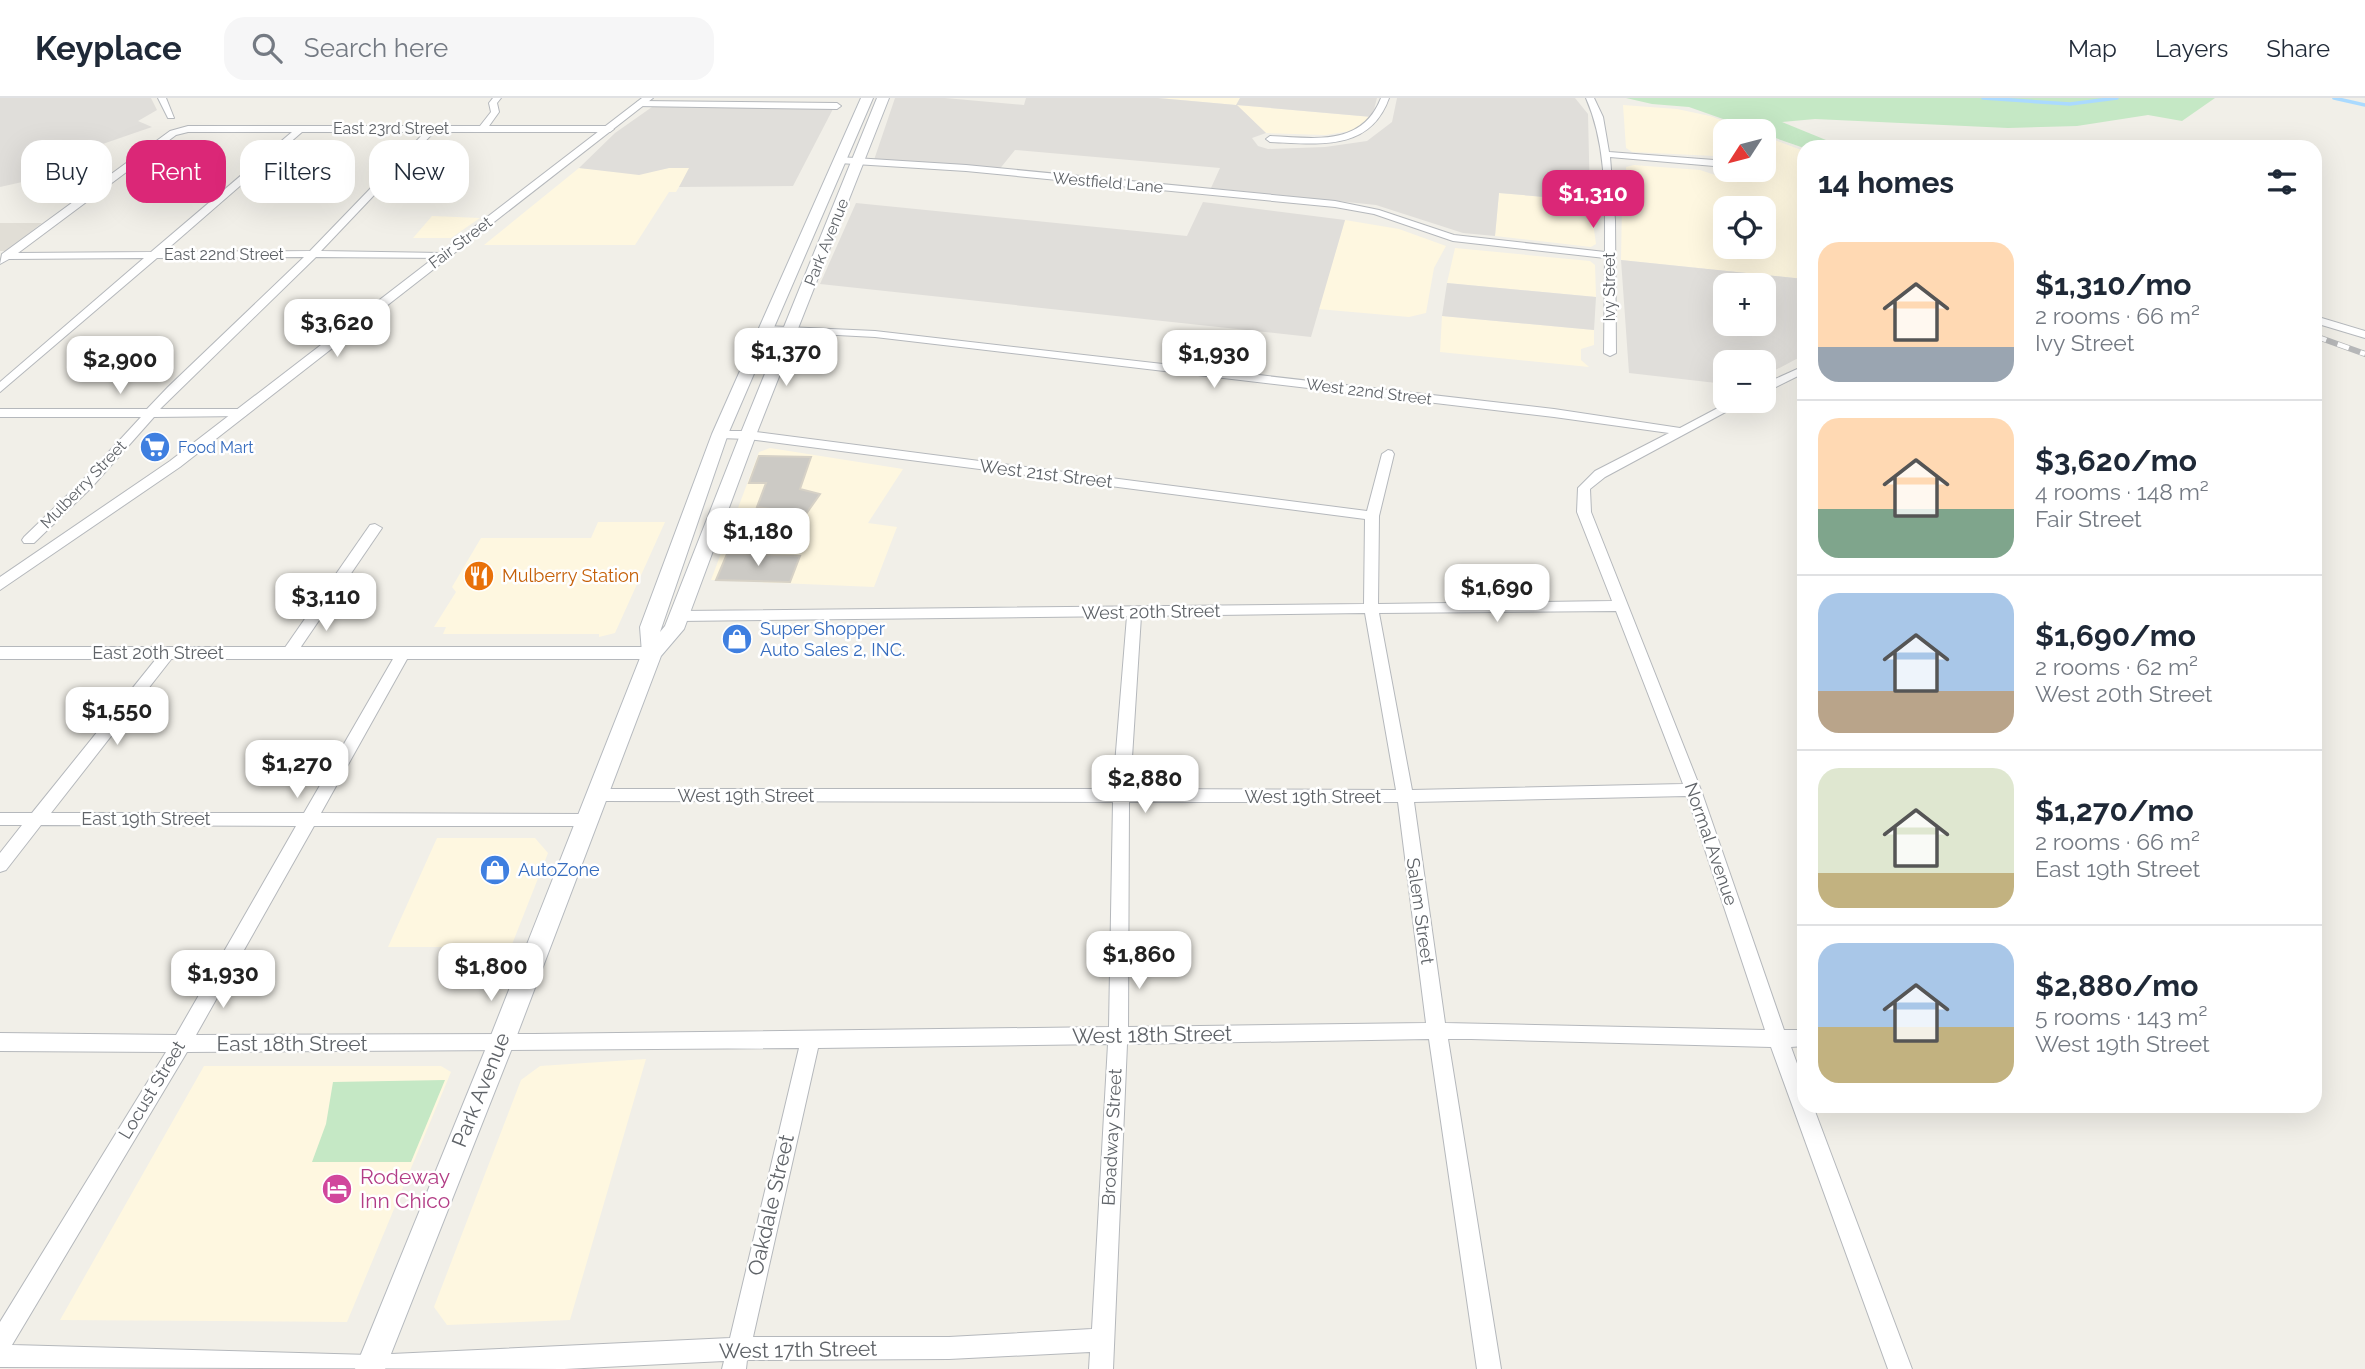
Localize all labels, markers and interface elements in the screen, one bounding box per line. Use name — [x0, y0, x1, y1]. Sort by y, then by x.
search box — [224, 17, 714, 80]
text: Keyplace — [35, 29, 182, 68]
icon: search — [248, 29, 286, 67]
text: Search here — [304, 33, 448, 63]
text: Map — [2068, 34, 2117, 63]
text: Layers — [2155, 34, 2228, 63]
text: Share — [2266, 34, 2330, 63]
street label: East 23rd Street — [333, 119, 450, 138]
north arrow — [1713, 119, 1776, 182]
map controls — [1713, 119, 1776, 413]
chip: Buy — [21, 140, 112, 203]
chip: Rent — [126, 140, 226, 203]
chip: Filters — [240, 140, 355, 203]
chip: New — [369, 140, 469, 203]
icon: filters — [2263, 163, 2301, 201]
text: 14 homes — [1818, 165, 1954, 200]
street label: Westfield Lane — [1052, 168, 1164, 197]
pin: $1,310 — [1536, 170, 1650, 230]
text: $1,310 — [1558, 179, 1628, 206]
street label: Park Avenue — [800, 196, 853, 289]
button: locate — [1713, 196, 1776, 259]
street label: Fair Street — [425, 212, 496, 272]
street label: East 22nd Street — [164, 245, 285, 264]
street label: Ivy Street — [1600, 252, 1619, 322]
text: $1,310/mo — [2035, 267, 2192, 302]
icon: home — [1874, 270, 1958, 354]
button: + — [1713, 273, 1776, 336]
pin: $3,620 — [280, 300, 394, 359]
text: 2 rooms · 66 m² — [2035, 302, 2200, 329]
text: $3,620 — [300, 308, 374, 335]
pin: $1,370 — [729, 328, 843, 388]
text: Ivy Street — [2035, 329, 2134, 356]
pin: $1,930 — [1157, 330, 1271, 390]
pin: $2,900 — [63, 336, 177, 396]
text: $1,370 — [750, 337, 822, 364]
text: $1,930 — [1178, 339, 1250, 366]
text: $2,900 — [83, 345, 157, 372]
button: − — [1713, 350, 1776, 413]
street label: West 22nd Street — [1305, 374, 1434, 409]
supermarket icon: Food Mart — [138, 430, 172, 464]
street label: Mulberry Street — [37, 436, 131, 532]
place label: Food Mart — [178, 438, 254, 457]
text: $3,620/mo — [2035, 443, 2197, 478]
icon: home — [1874, 446, 1958, 530]
street label: West 21st Street — [978, 455, 1114, 492]
text: 4 rooms · 148 m² — [2035, 478, 2209, 505]
text: Fair Street — [2035, 505, 2142, 532]
pin: $1,180 — [701, 508, 815, 568]
text: $1,180 — [723, 517, 793, 544]
restaurant icon: Mulberry Station — [462, 559, 496, 593]
pin: $1,690 — [1440, 564, 1554, 624]
place label: Mulberry Station — [502, 565, 639, 586]
text: $1,690 — [1461, 573, 1533, 600]
pin: $3,110 — [269, 574, 383, 633]
text: $3,110 — [291, 582, 361, 609]
street label: West 20th Street — [1081, 600, 1221, 623]
place label: Super Shopper Auto Sales 2, INC. — [760, 618, 905, 660]
text: $1,690/mo — [2035, 618, 2196, 653]
icon: home — [1874, 621, 1958, 705]
shop icon: Super Shopper Auto Sales 2, INC. — [720, 622, 754, 656]
street label: East 20th Street — [92, 642, 224, 663]
text: 2 rooms · 62 m² — [2035, 653, 2198, 680]
text: West 20th Street — [2035, 680, 2213, 707]
pin: $1,550 — [60, 688, 174, 747]
text: $1,550 — [82, 696, 152, 723]
pin: $1,270 — [240, 740, 354, 800]
text: $1,270 — [261, 749, 333, 776]
pin: $2,880 — [1088, 756, 1202, 815]
text: $2,880 — [1108, 764, 1182, 791]
street label: Normal Avenue — [1681, 780, 1742, 908]
street label: West 19th Street — [678, 785, 814, 806]
street label: West 19th Street — [1245, 786, 1381, 807]
text: $1,270/mo — [2035, 793, 2194, 828]
icon: home — [1874, 796, 1958, 880]
street label: East 19th Street — [81, 808, 211, 829]
text: 2 rooms · 66 m² — [2035, 828, 2200, 855]
shop icon: AutoZone — [478, 853, 512, 887]
text: East 19th Street — [2035, 855, 2200, 882]
street label: Salem Street — [1403, 856, 1438, 965]
place label: AutoZone — [518, 859, 600, 880]
pin: $1,860 — [1082, 932, 1196, 991]
text: $1,860 — [1102, 940, 1176, 967]
pin: $1,800 — [434, 944, 548, 1003]
pin: $1,930 — [166, 950, 280, 1010]
text: $1,800 — [454, 952, 528, 979]
text: $1,930 — [187, 959, 259, 986]
text: $2,880/mo — [2035, 968, 2198, 1003]
icon: home — [1874, 971, 1958, 1055]
text: 5 rooms · 143 m² — [2035, 1003, 2207, 1030]
street label: West 18th Street — [1072, 1021, 1232, 1048]
street label: Park Avenue — [446, 1029, 515, 1151]
text: West 19th Street — [2035, 1030, 2210, 1057]
street label: East 18th Street — [217, 1031, 368, 1056]
street label: Locust Street — [114, 1037, 189, 1143]
street label: Broadway Street — [1097, 1068, 1126, 1206]
street label: Oakdale Street — [742, 1132, 799, 1278]
place label: Rodeway Inn Chico — [360, 1164, 450, 1213]
hotel icon: Rodeway Inn Chico — [320, 1172, 354, 1206]
street label: West 17th Street — [719, 1336, 877, 1363]

